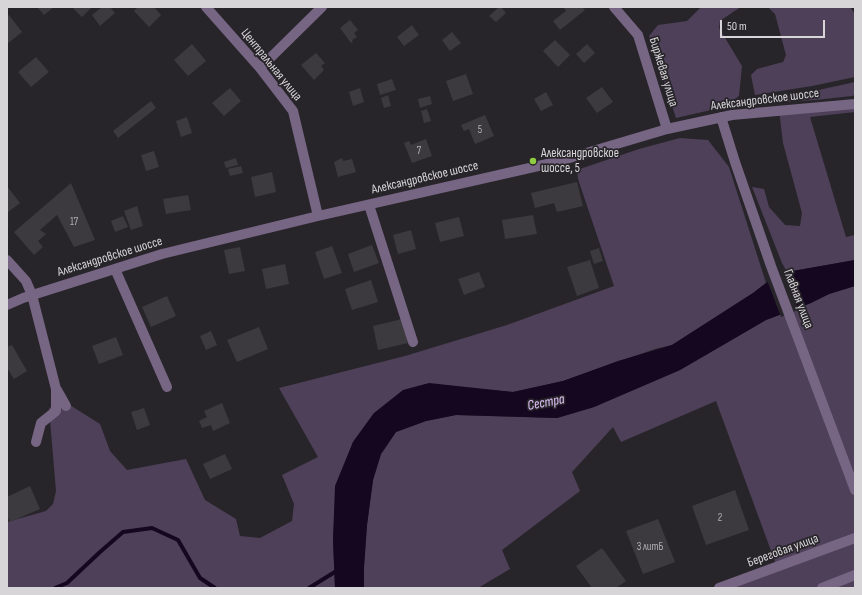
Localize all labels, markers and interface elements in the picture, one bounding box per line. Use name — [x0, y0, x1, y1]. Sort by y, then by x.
scale bar — [722, 12, 827, 38]
text: 50 m — [727, 19, 747, 34]
street label: Центральная улица — [237, 26, 305, 104]
street label: Биржевая улица — [645, 35, 681, 109]
street label: Александровское шоссе — [710, 86, 820, 114]
house number: 5 — [478, 123, 482, 137]
house number: 7 — [417, 144, 421, 158]
place label: Александровское шоссе, 5 — [541, 146, 619, 177]
marker: Александровское шоссе, 5 — [528, 156, 538, 166]
street label: Александровское шоссе — [370, 158, 480, 198]
house number: 17 — [70, 215, 78, 229]
street label: Александровское шоссе — [56, 234, 164, 280]
street label: Главная улица — [780, 267, 816, 331]
water label: Сестра — [526, 391, 566, 415]
house number: 2 — [718, 511, 722, 525]
street label: Береговая улица — [745, 531, 821, 571]
house number: 3 литБ — [637, 540, 663, 554]

